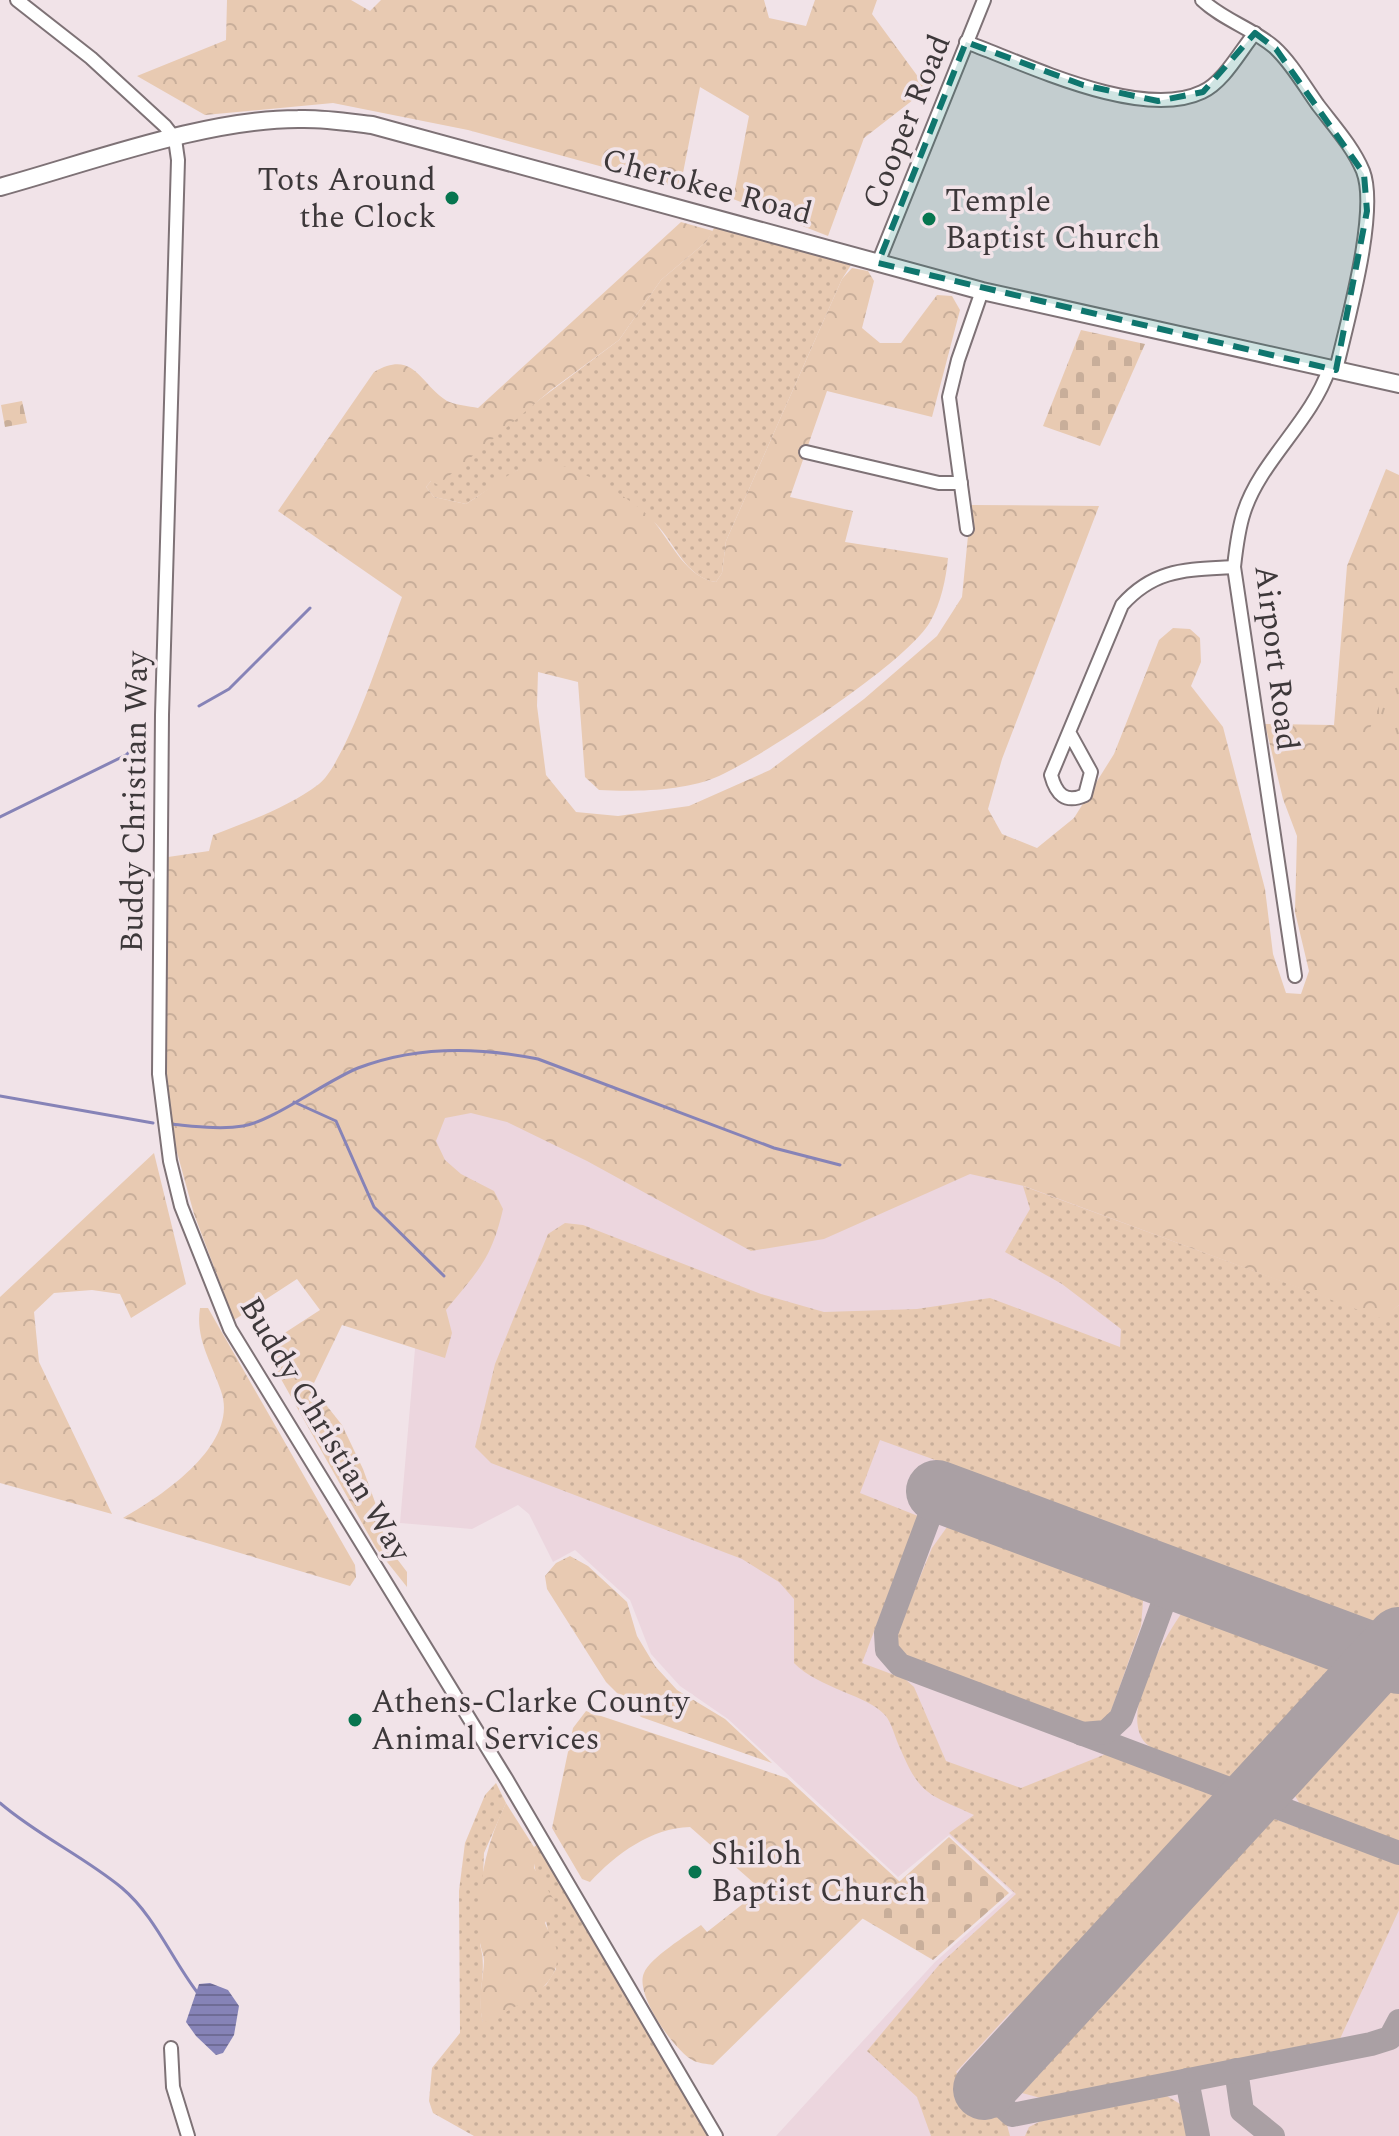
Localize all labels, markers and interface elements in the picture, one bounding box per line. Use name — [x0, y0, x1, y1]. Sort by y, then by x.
street label: Cooper Road — [850, 27, 964, 217]
street label: Cherokee Road — [597, 135, 817, 239]
place label: Tots Around the Clock — [257, 156, 436, 242]
place label: Temple Baptist Church — [945, 177, 1161, 263]
marker: Tots Around the Clock — [443, 189, 461, 207]
marker: Temple Baptist Church — [920, 210, 938, 228]
street label: Airport Road — [1240, 562, 1312, 754]
street label: Buddy Christian Way — [108, 649, 162, 953]
street label: Buddy Christian Way — [226, 1287, 424, 1572]
place label: Athens-Clarke County Animal Services — [371, 1678, 691, 1764]
marker: Athens-Clarke County Animal Services — [346, 1711, 364, 1729]
place label: Shiloh Baptist Church — [711, 1830, 927, 1916]
marker: Shiloh Baptist Church — [686, 1863, 704, 1881]

